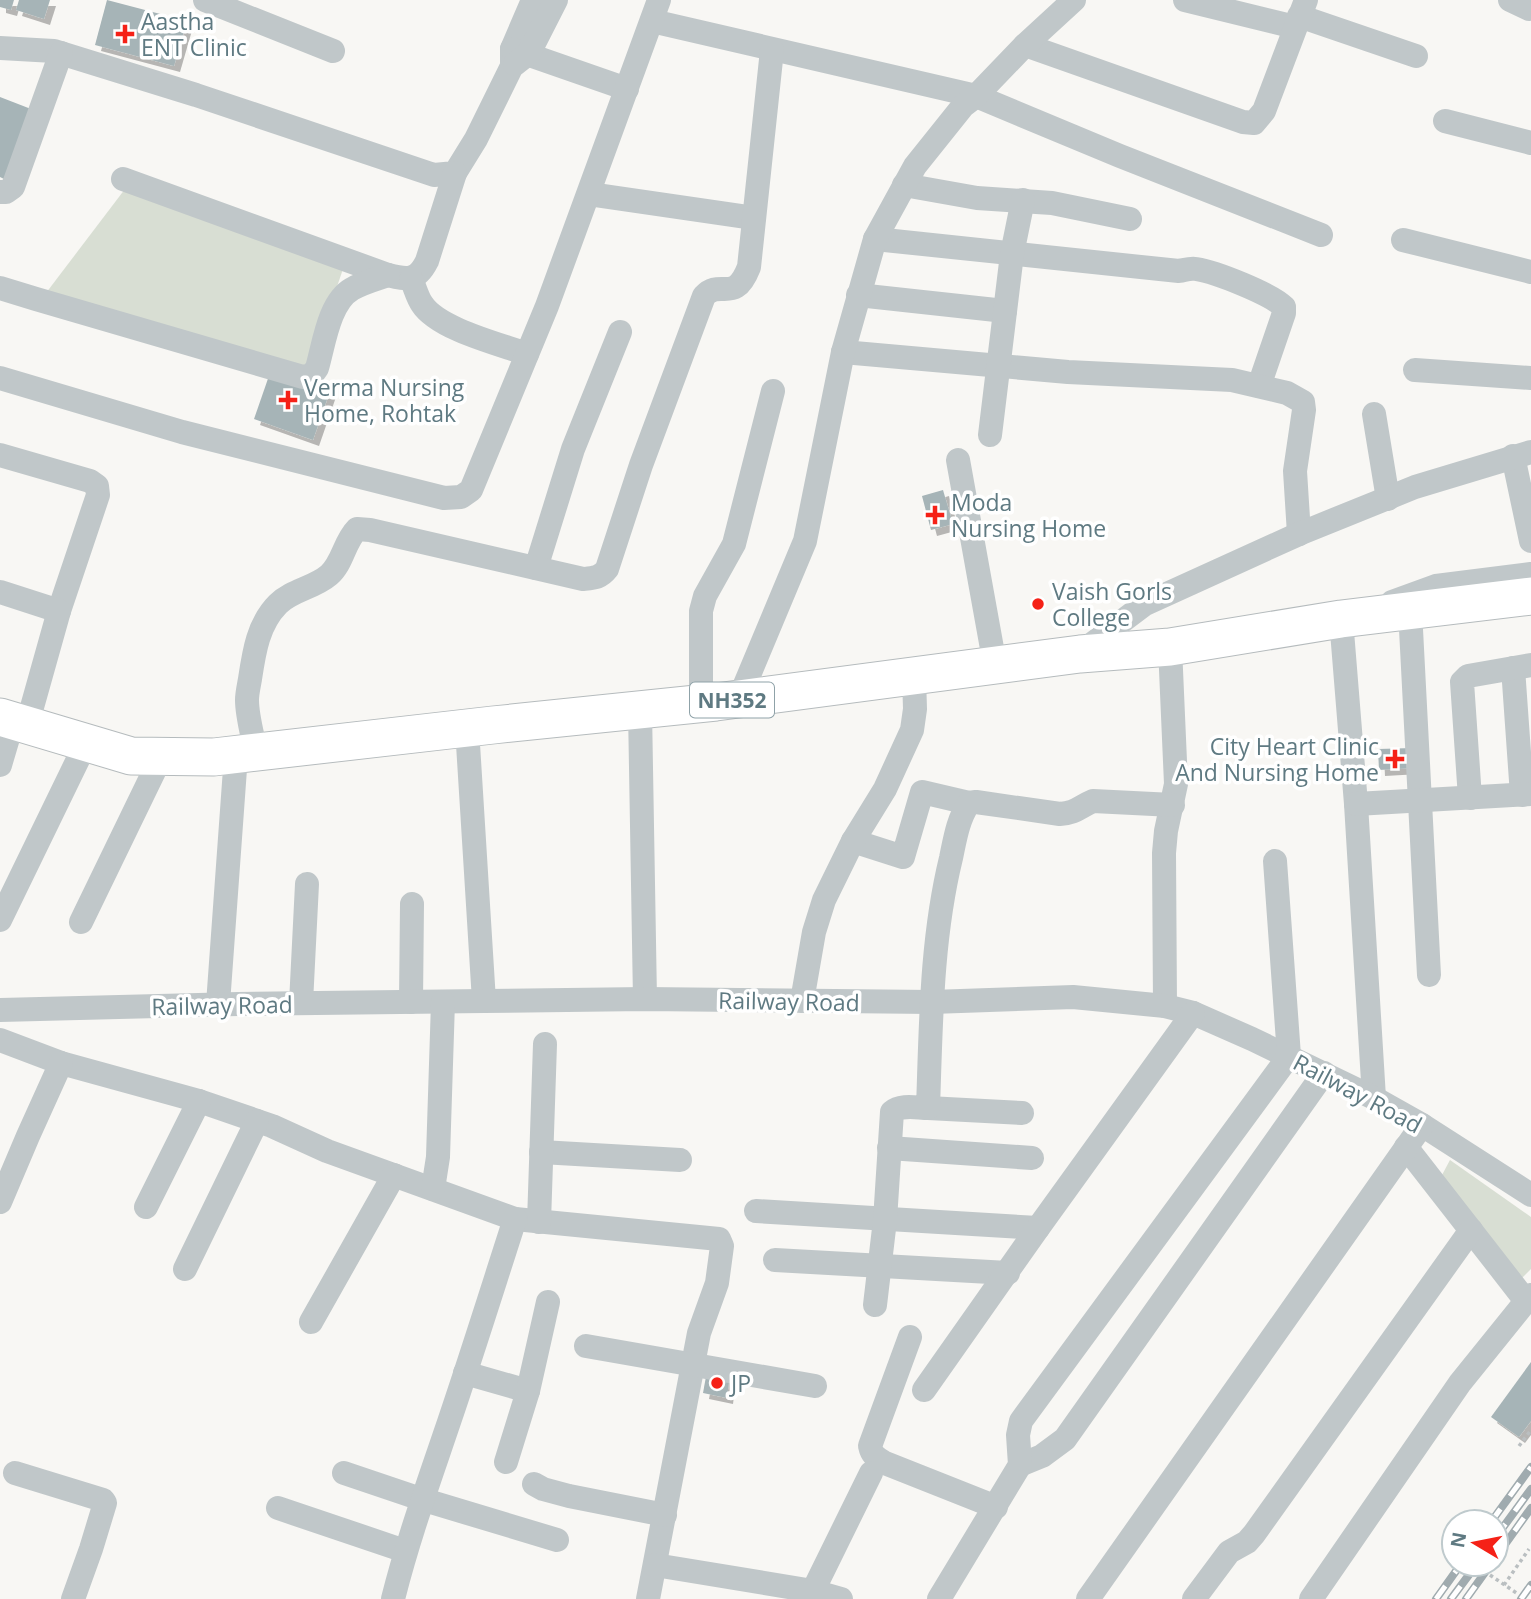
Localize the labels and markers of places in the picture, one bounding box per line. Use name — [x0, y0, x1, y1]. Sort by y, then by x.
place label: Aastha ENT Clinic — [141, 5, 247, 63]
marker: Aastha ENT Clinic — [115, 24, 135, 44]
place label: Verma Nursing Home, Rohtak — [304, 371, 465, 429]
marker: Verma Nursing Home, Rohtak — [278, 390, 298, 410]
place label: Moda Nursing Home — [951, 486, 1106, 544]
marker: Moda Nursing Home — [925, 505, 945, 525]
place label: Vaish Gorls College — [1052, 575, 1172, 633]
marker: Vaish Gorls College — [1030, 596, 1046, 612]
place label: City Heart Clinic And Nursing Home — [1175, 730, 1379, 788]
marker: City Heart Clinic And Nursing Home — [1385, 749, 1405, 769]
place label: JP — [729, 1367, 751, 1399]
marker: JP — [709, 1375, 725, 1391]

